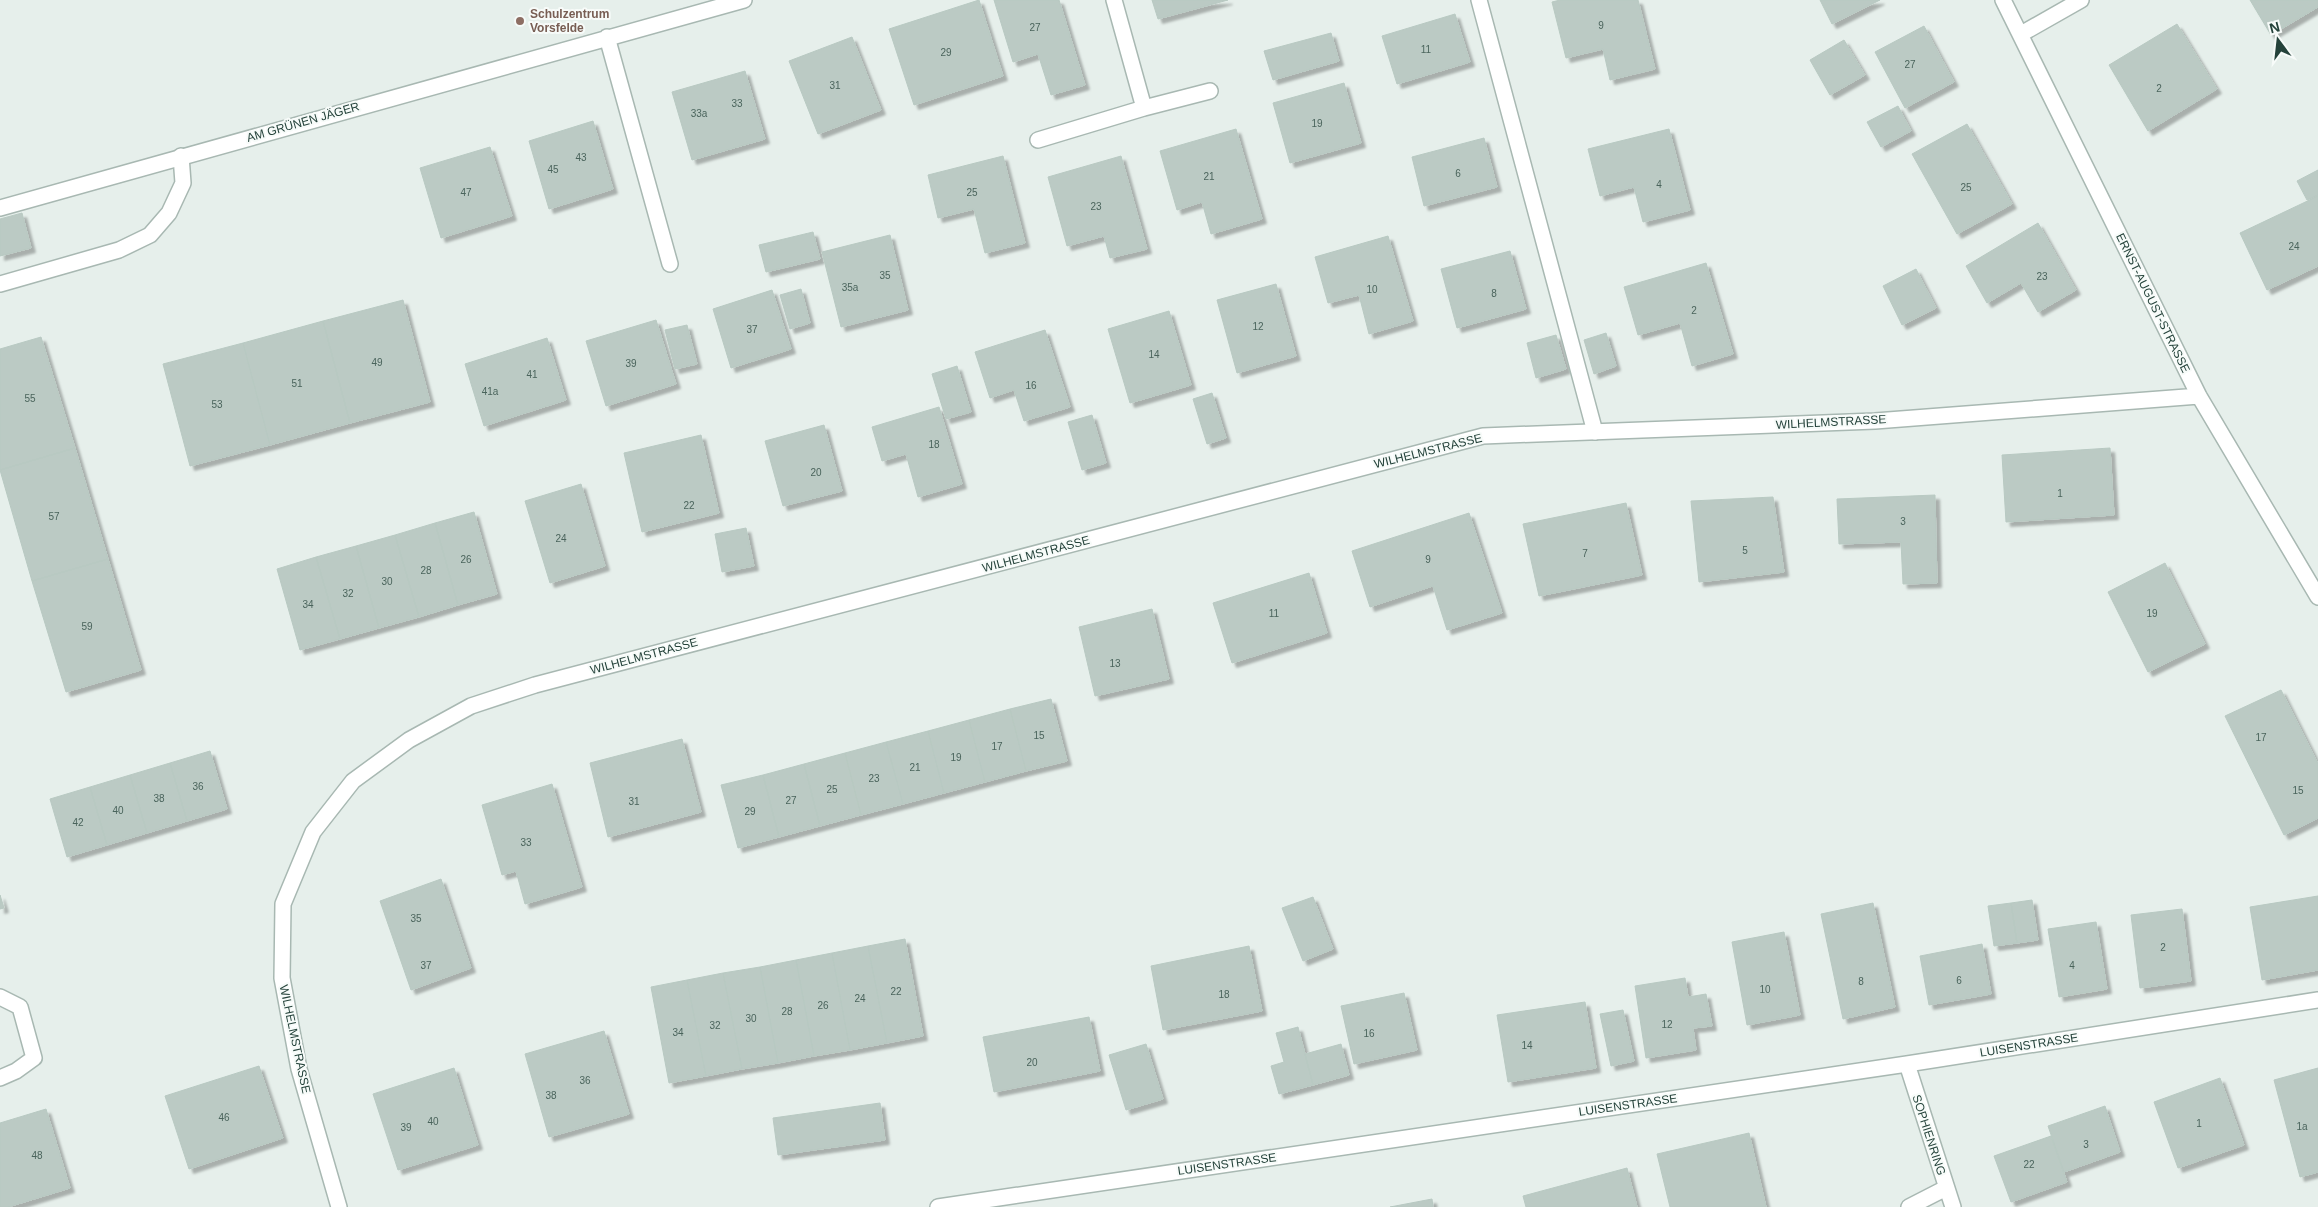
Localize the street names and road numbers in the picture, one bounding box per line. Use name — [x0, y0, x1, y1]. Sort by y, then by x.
street label: AM GRÜNEN JÄGER — [245, 99, 361, 145]
street label: ERNST-AUGUST-STRASSE — [2113, 231, 2193, 375]
street label: WILHELMSTRASSE — [1775, 412, 1887, 432]
street label: WILHELMSTRASSE — [1373, 431, 1483, 471]
street label: WILHELMSTRASSE — [981, 533, 1091, 575]
street label: WILHELMSTRASSE — [589, 635, 699, 677]
street label: WILHELMSTRASSE — [277, 983, 313, 1095]
street label: LUISENSTRASSE — [1979, 1030, 2079, 1060]
street label: LUISENSTRASSE — [1578, 1091, 1678, 1119]
street label: SOPHIENRING — [1909, 1093, 1949, 1177]
street label: LUISENSTRASSE — [1177, 1150, 1277, 1178]

